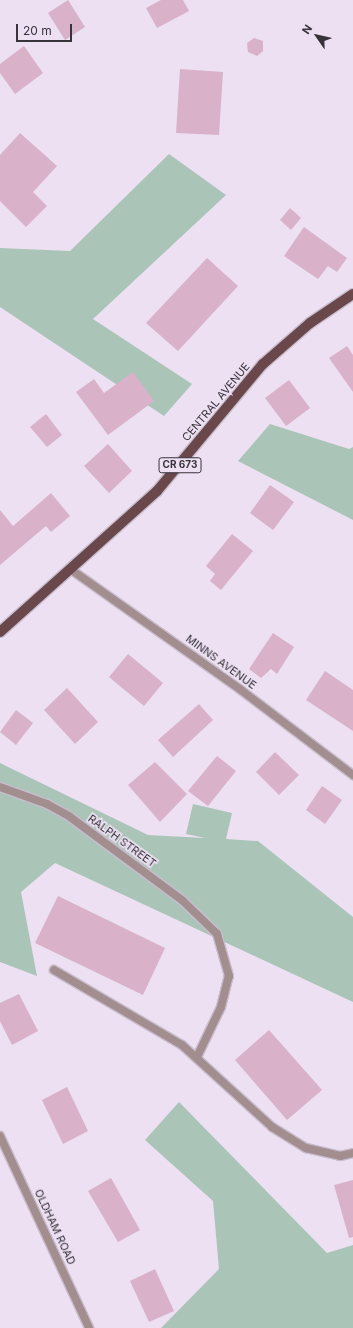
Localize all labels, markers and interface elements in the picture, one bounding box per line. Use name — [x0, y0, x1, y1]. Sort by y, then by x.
scale bar — [18, 16, 74, 42]
north arrow — [297, 16, 337, 56]
text: N — [299, 22, 315, 37]
text: 20 m — [23, 23, 52, 38]
street label: CENTRAL AVENUE — [179, 360, 253, 444]
road number: CR 673 — [158, 457, 202, 473]
street label: MINNS AVENUE — [183, 632, 259, 692]
street label: RALPH STREET — [85, 812, 159, 870]
street label: OLDHAM ROAD — [32, 1187, 78, 1267]

